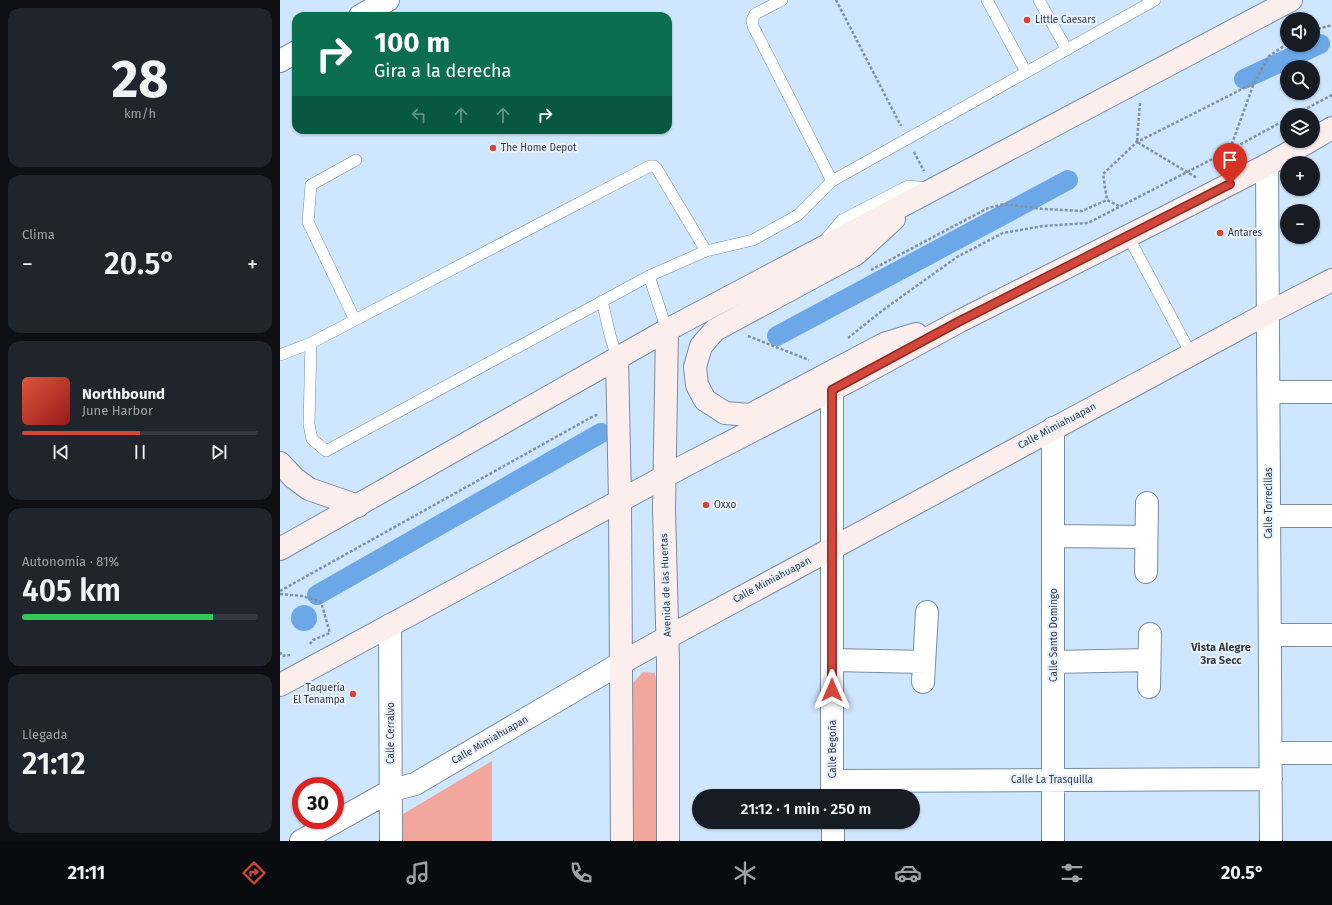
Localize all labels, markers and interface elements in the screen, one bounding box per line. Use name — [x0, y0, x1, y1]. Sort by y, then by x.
map controls — [1280, 12, 1320, 244]
button: sound — [1280, 12, 1320, 52]
place label: Little Caesars — [1035, 14, 1096, 26]
marker: Little Caesars — [1022, 15, 1032, 25]
text: 100 m — [374, 26, 450, 59]
icon: right — [308, 28, 360, 80]
text: 28 — [111, 48, 169, 111]
text: Gira a la derecha — [374, 60, 511, 82]
button: search — [1280, 60, 1320, 100]
icon: left — [408, 104, 430, 126]
icon: ahead — [450, 104, 472, 126]
icon: ahead — [492, 104, 514, 126]
icon: right — [534, 104, 556, 126]
text: km/h — [124, 106, 156, 121]
button: layers — [1280, 108, 1320, 148]
place label: The Home Depot — [501, 142, 577, 154]
marker: The Home Depot — [488, 143, 498, 153]
pin — [1213, 143, 1247, 184]
icon: arrive — [1219, 149, 1241, 171]
button: + — [1280, 156, 1320, 196]
button: − — [1280, 204, 1320, 244]
text: Clima — [22, 227, 55, 242]
place label: Antares — [1228, 227, 1263, 239]
marker: Antares — [1215, 228, 1225, 238]
text: 20.5° — [104, 246, 176, 282]
text: − — [22, 251, 33, 278]
text: + — [247, 251, 258, 278]
text: Northbound — [82, 385, 165, 403]
street label: Calle Mimiahuapan — [1016, 400, 1098, 452]
text: June Harbor — [82, 403, 153, 418]
icon: previous — [50, 441, 72, 463]
icon: pause — [129, 441, 151, 463]
icon: next — [208, 441, 230, 463]
street label: Calle Torrecillas — [1263, 467, 1275, 539]
place label: Oxxo — [714, 499, 736, 511]
marker: Oxxo — [701, 500, 711, 510]
street label: Avenida de las Huertas — [658, 533, 674, 637]
text: Autonomía · 81% — [22, 554, 119, 569]
street label: Calle Mimiahuapan — [731, 554, 813, 606]
text: 405 km — [22, 573, 121, 609]
street label: Calle Santo Domingo — [1048, 588, 1060, 682]
district label: Vista Alegre 3ra Secc — [1190, 641, 1251, 667]
position arrow — [811, 669, 853, 711]
place label: Taquería El Tenampa — [293, 681, 345, 706]
marker: Taquería El Tenampa — [348, 689, 358, 699]
street label: Calle Cerralvo — [385, 702, 397, 764]
street label: Calle Mimiahuapan — [450, 713, 530, 767]
street label: Calle Begoña — [827, 720, 839, 778]
text: Llegada — [22, 727, 68, 742]
text: 21:12 — [22, 746, 86, 782]
street label: Calle La Trasquilla — [1011, 774, 1093, 786]
speed limit sign: 30 — [292, 777, 344, 829]
text: 21:12 · 1 min · 250 m — [741, 800, 871, 818]
icon: directions — [240, 859, 268, 887]
icon: music — [404, 859, 432, 887]
icon: phone — [567, 859, 595, 887]
icon: climate — [731, 859, 759, 887]
icon: car — [894, 859, 922, 887]
icon: filters — [1058, 859, 1086, 887]
text: 21:11 — [68, 862, 105, 884]
text: 20.5° — [1221, 862, 1264, 884]

